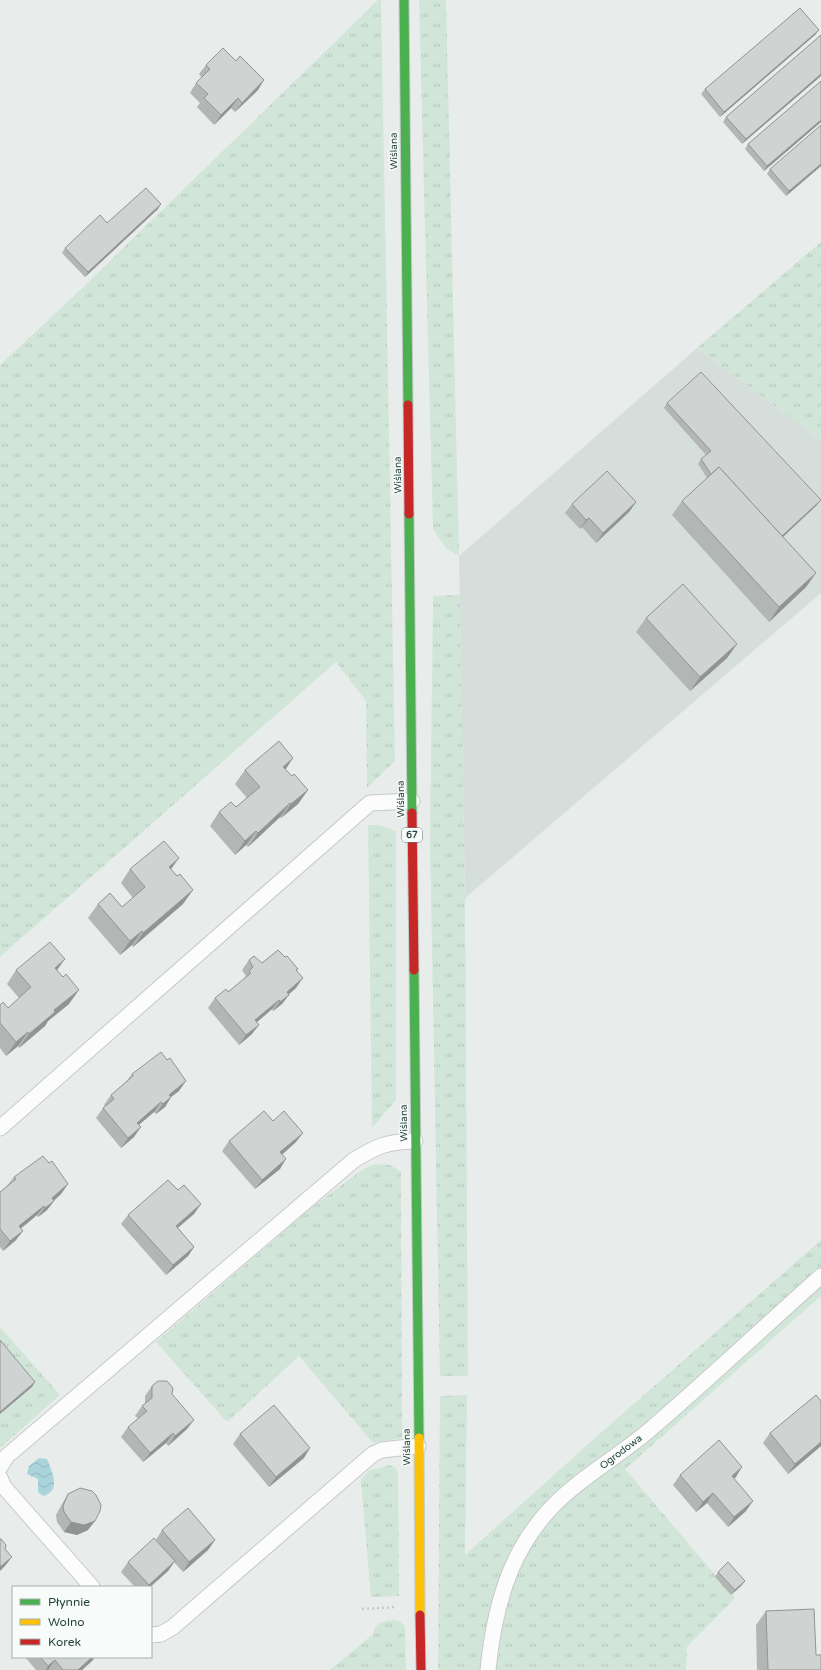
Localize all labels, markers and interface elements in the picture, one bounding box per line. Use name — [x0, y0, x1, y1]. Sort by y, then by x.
street label: Wiślana — [388, 132, 400, 170]
street label: Wiślana — [392, 456, 404, 494]
street label: Wiślana — [395, 780, 407, 818]
road number: 67 — [402, 828, 422, 842]
street label: Wiślana — [398, 1104, 410, 1142]
street label: Wiślana — [401, 1428, 413, 1466]
street label: Ogrodowa — [597, 1432, 645, 1472]
legend — [12, 1586, 152, 1658]
text: Płynnie — [48, 1595, 90, 1609]
text: Wolno — [48, 1615, 84, 1629]
text: Korek — [48, 1635, 82, 1649]

